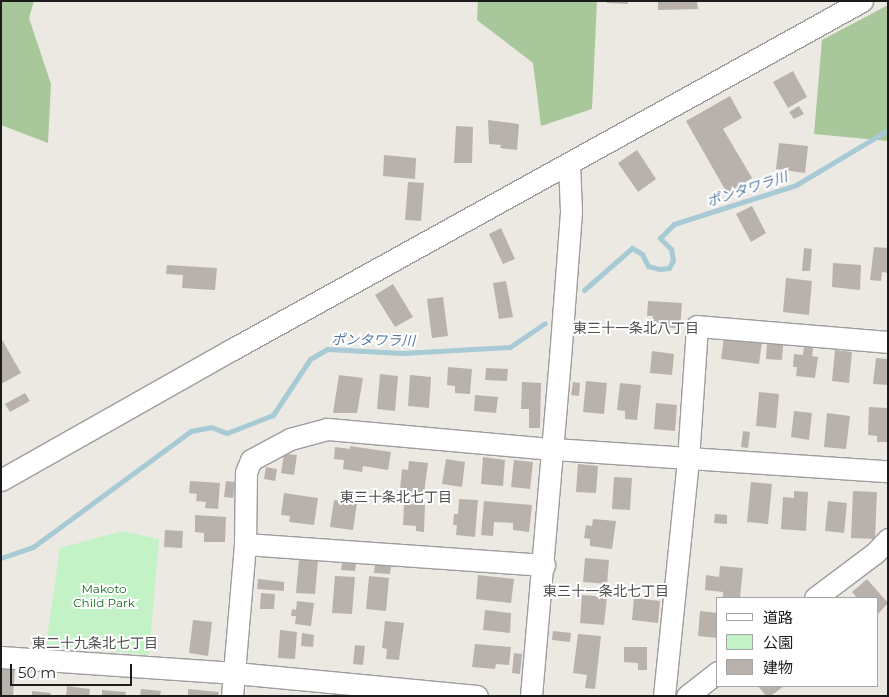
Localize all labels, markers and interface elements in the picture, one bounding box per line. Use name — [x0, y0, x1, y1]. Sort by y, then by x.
water label: ポンタワラ川 — [704, 168, 790, 210]
district label: 東三十一条北八丁目 — [573, 320, 699, 336]
water label: ポンタワラ川 — [331, 331, 415, 349]
district label: 東三十条北七丁目 — [340, 489, 452, 505]
park label: Makoto Child Park — [73, 582, 135, 610]
district label: 東三十一条北七丁目 — [543, 583, 669, 599]
legend — [716, 597, 879, 687]
text: 道路 — [763, 608, 793, 627]
text: 公園 — [763, 633, 793, 652]
district label: 東二十九条北七丁目 — [32, 635, 158, 651]
scale bar — [12, 654, 135, 686]
text: 建物 — [763, 658, 793, 677]
text: 50 m — [18, 663, 56, 682]

